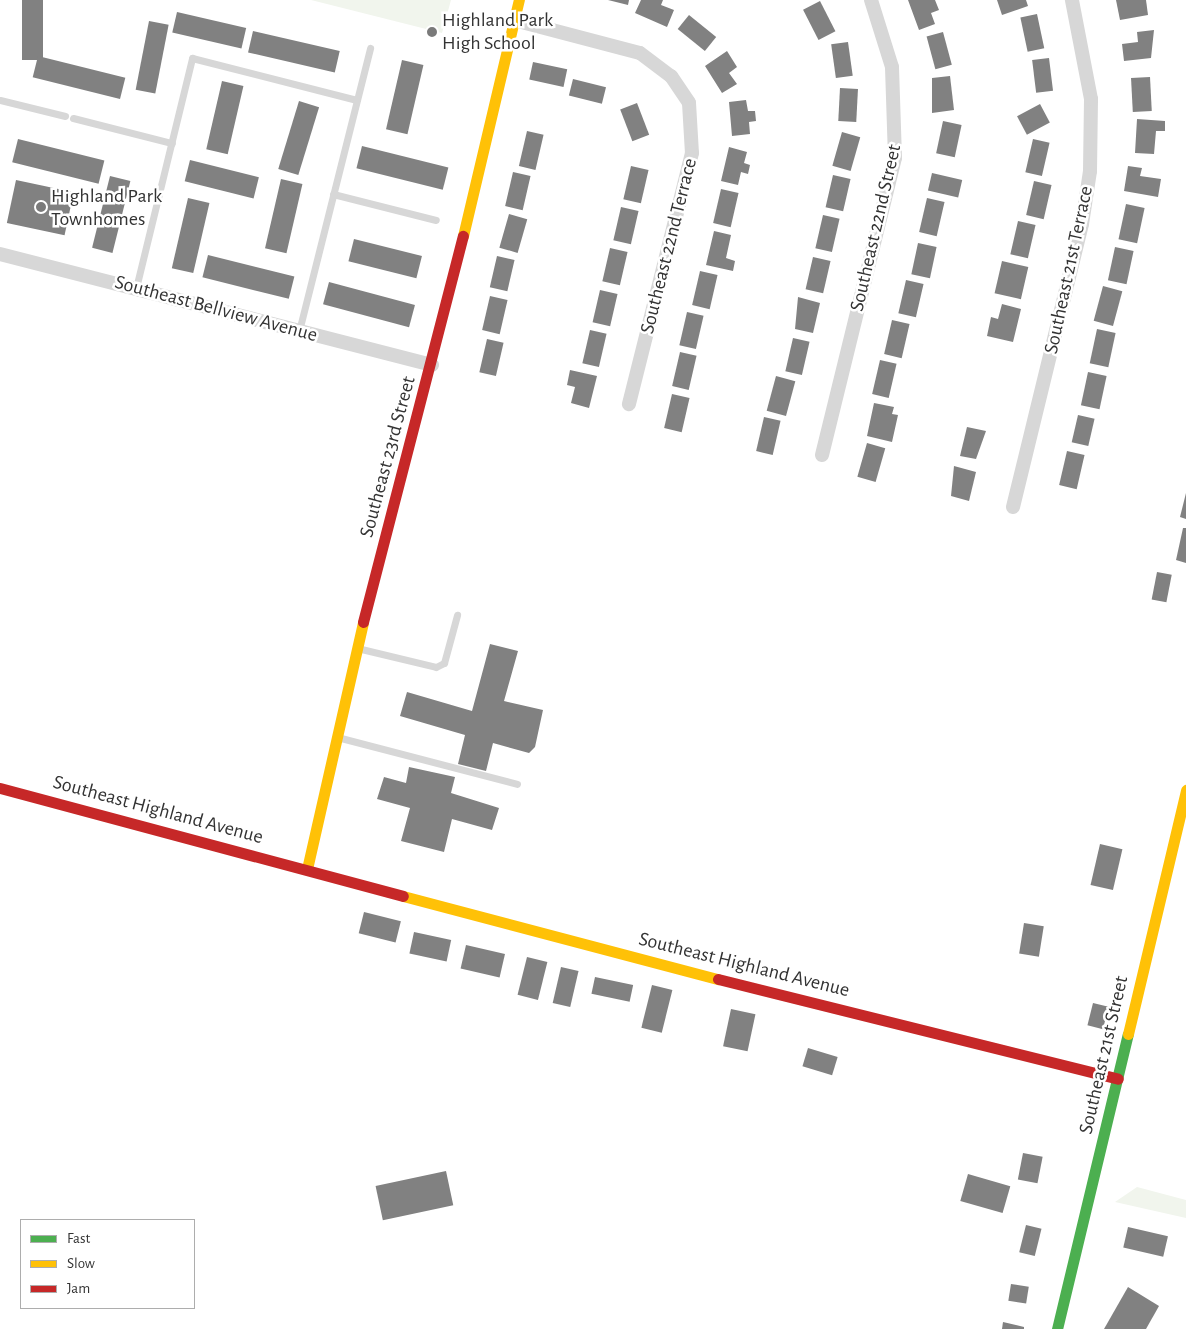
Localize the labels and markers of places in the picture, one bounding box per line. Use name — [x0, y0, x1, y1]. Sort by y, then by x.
place label: Highland Park High School — [442, 9, 553, 56]
marker: Highland Park High School — [426, 26, 438, 38]
place label: Highland Park Townhomes — [51, 184, 162, 231]
marker: Highland Park Townhomes — [35, 201, 47, 213]

